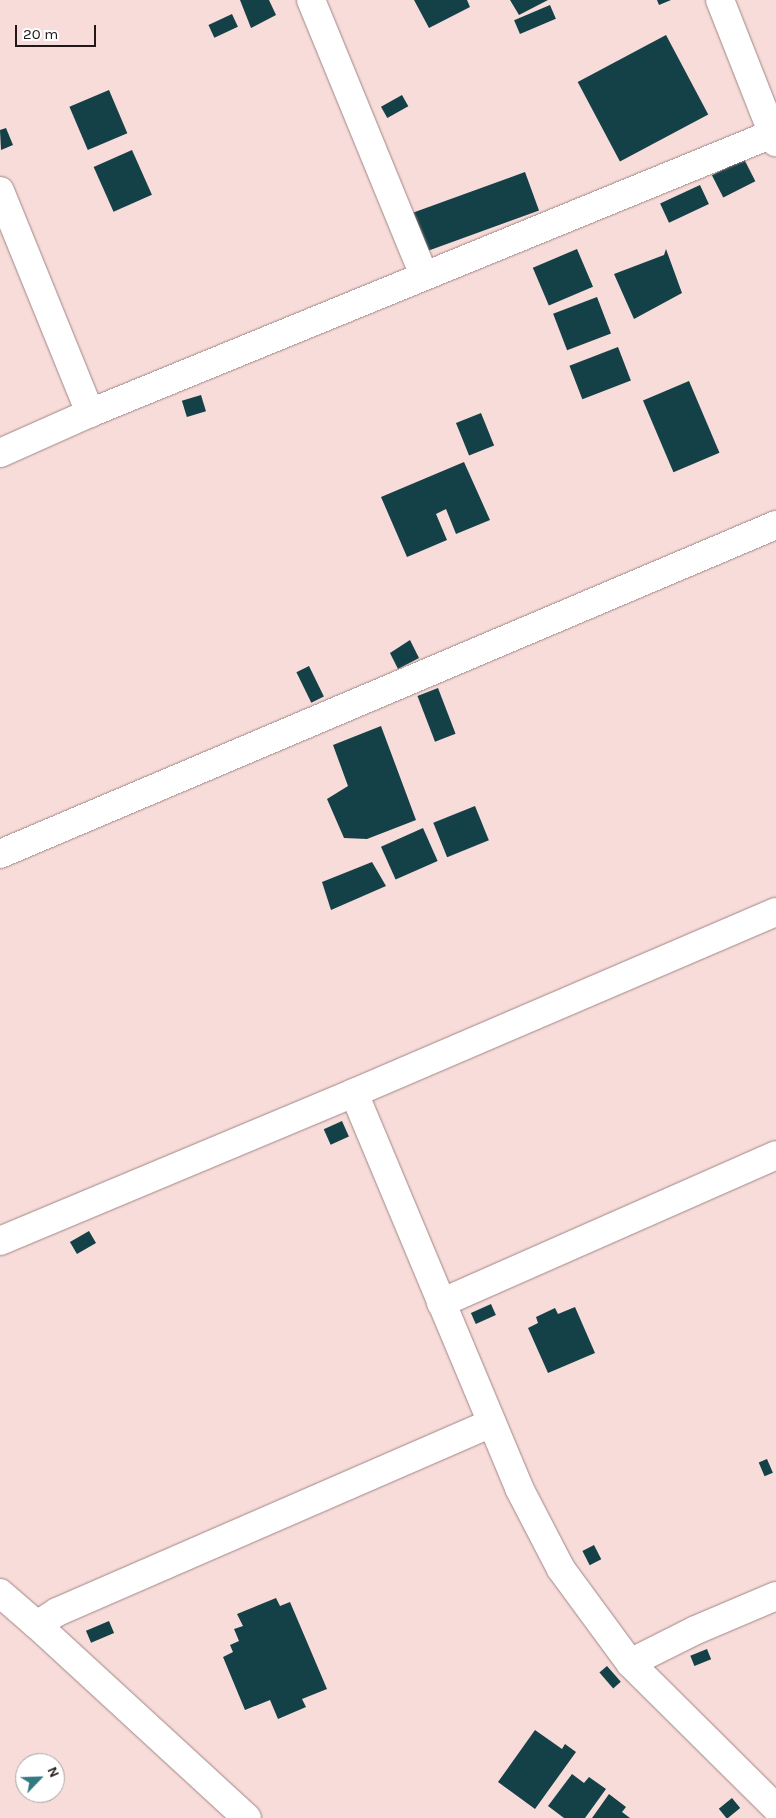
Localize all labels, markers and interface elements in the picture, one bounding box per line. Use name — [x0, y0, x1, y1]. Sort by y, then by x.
scale bar — [18, 15, 99, 47]
text: 20 m — [23, 25, 58, 43]
north arrow — [15, 1753, 65, 1803]
text: N — [43, 1764, 63, 1780]

